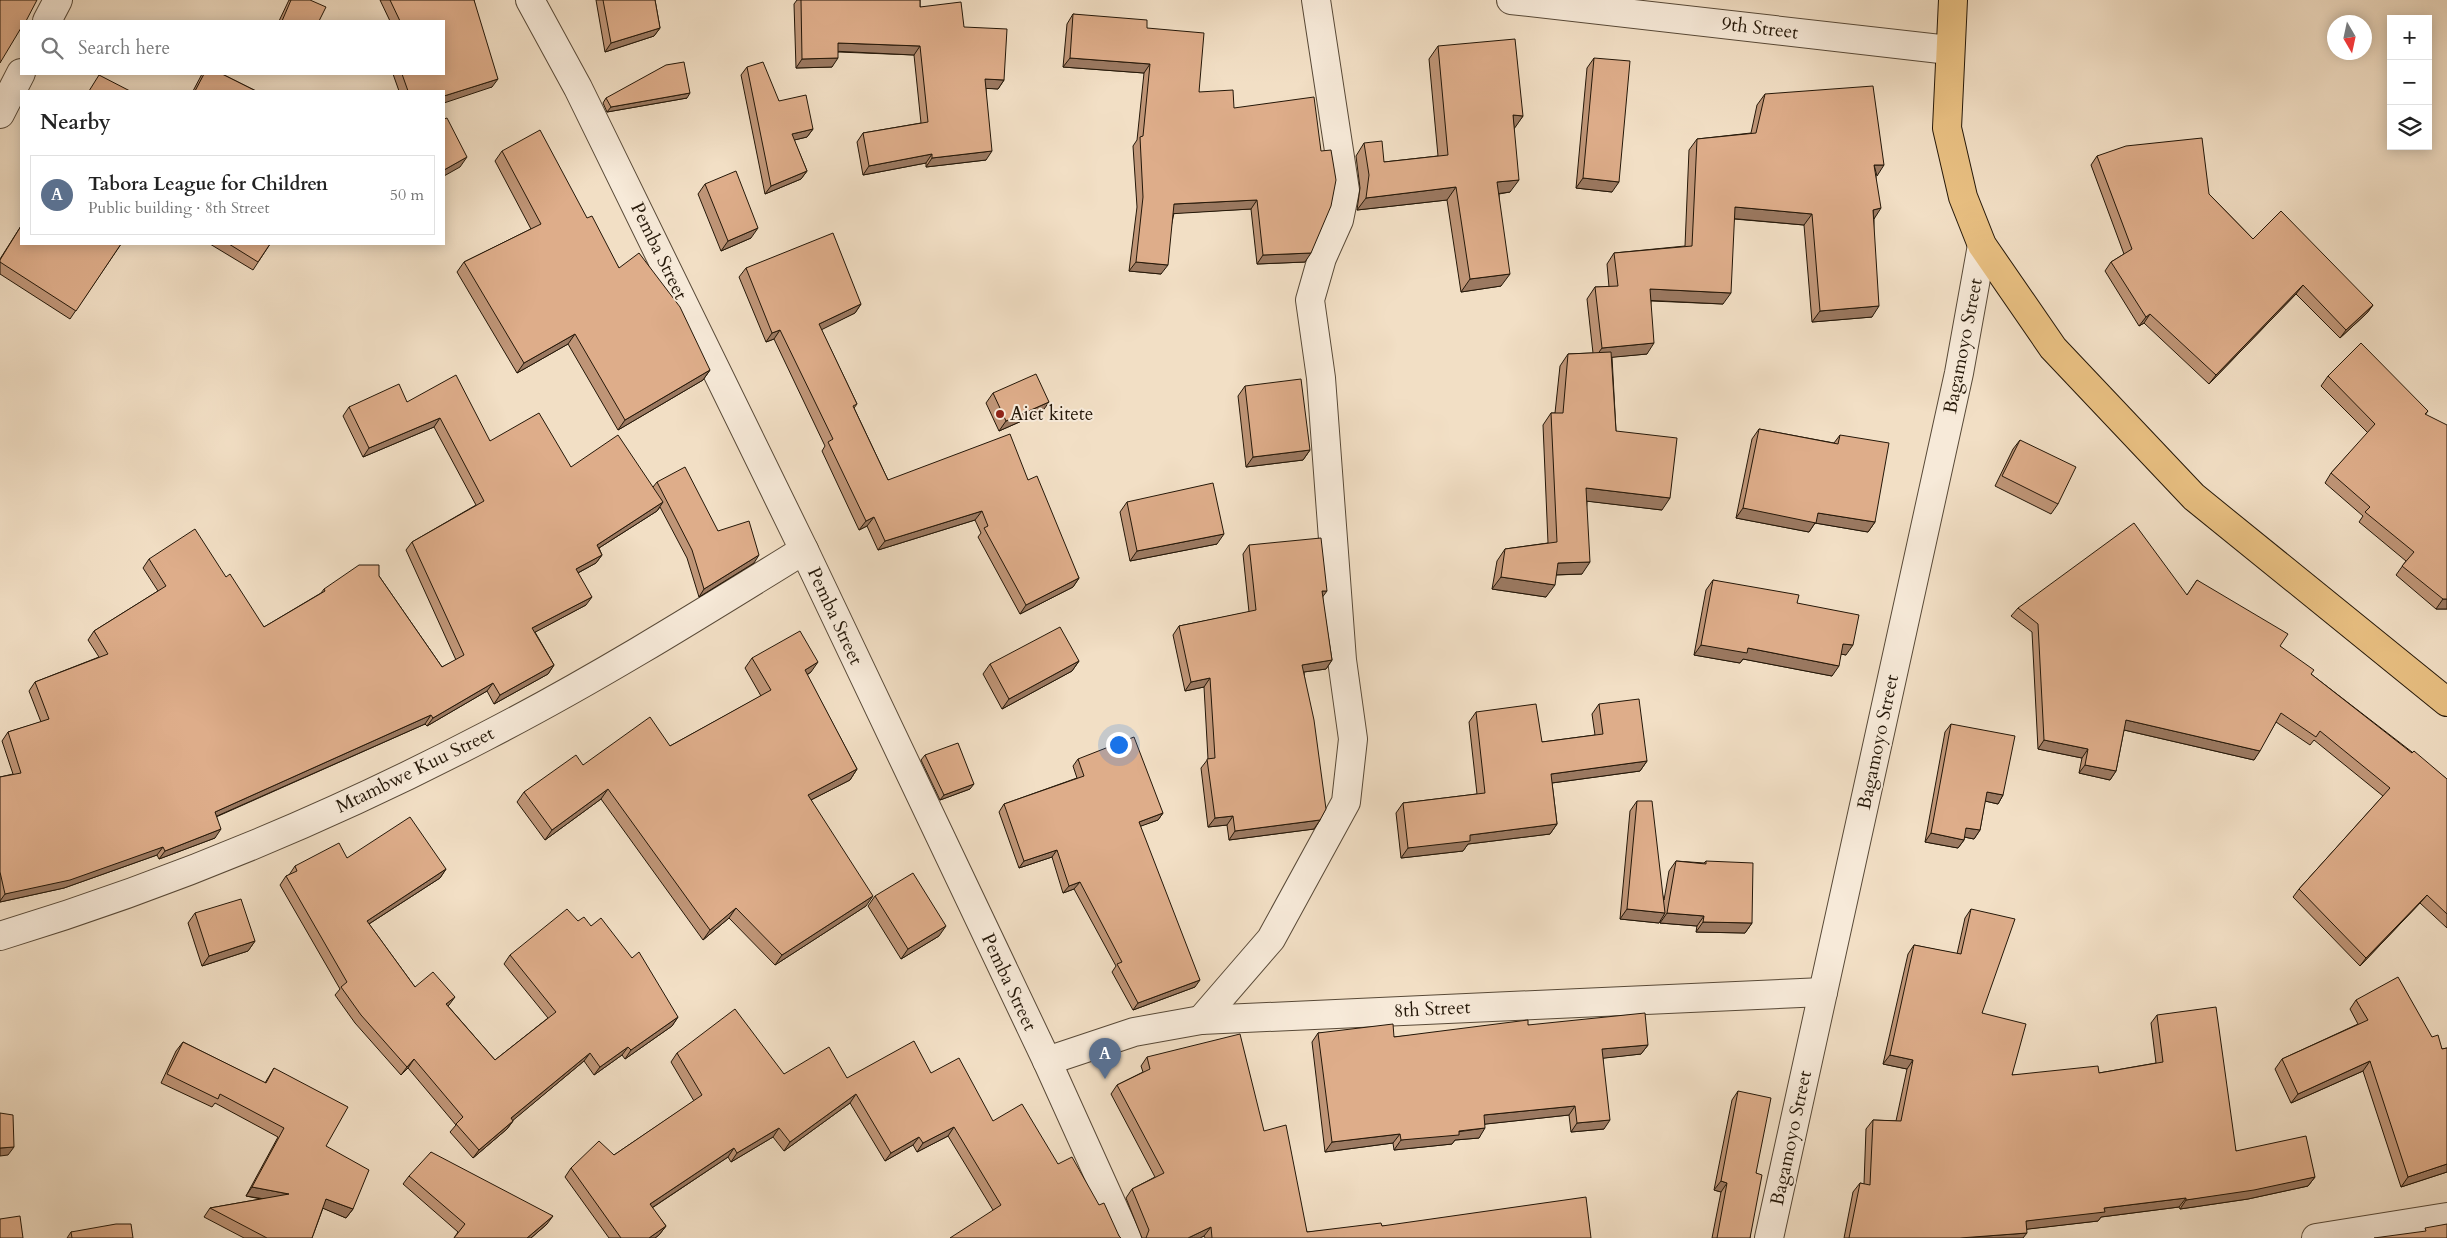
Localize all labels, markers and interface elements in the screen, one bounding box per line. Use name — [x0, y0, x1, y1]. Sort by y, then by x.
street label: 9th Street — [1720, 10, 1800, 46]
north arrow — [2327, 15, 2372, 60]
map controls — [2387, 15, 2432, 150]
button: + — [2387, 15, 2432, 60]
search box — [20, 20, 445, 75]
icon: search — [38, 34, 66, 62]
text: Search here — [78, 35, 170, 61]
button: − — [2387, 60, 2432, 105]
button: layers — [2387, 105, 2432, 150]
text: Nearby — [40, 108, 111, 137]
text: Tabora League for Children — [88, 171, 328, 197]
text: A — [51, 184, 63, 206]
text: 50 m — [390, 184, 424, 206]
text: Public building · 8th Street — [88, 197, 269, 219]
street label: Pemba Street — [624, 198, 694, 304]
street label: Bagamoyo Street — [1937, 276, 1989, 416]
place label: Aict kitete — [1010, 401, 1093, 427]
marker: Aict kitete — [994, 408, 1006, 420]
street label: Pemba Street — [801, 563, 869, 669]
street label: Bagamoyo Street — [1851, 672, 1905, 812]
street label: Mtambwe Kuu Street — [331, 720, 499, 820]
your location — [1106, 732, 1132, 758]
street label: Pemba Street — [975, 929, 1043, 1035]
street label: 8th Street — [1393, 994, 1471, 1024]
pin: A — [1089, 1038, 1121, 1079]
street label: Bagamoyo Street — [1764, 1068, 1818, 1208]

